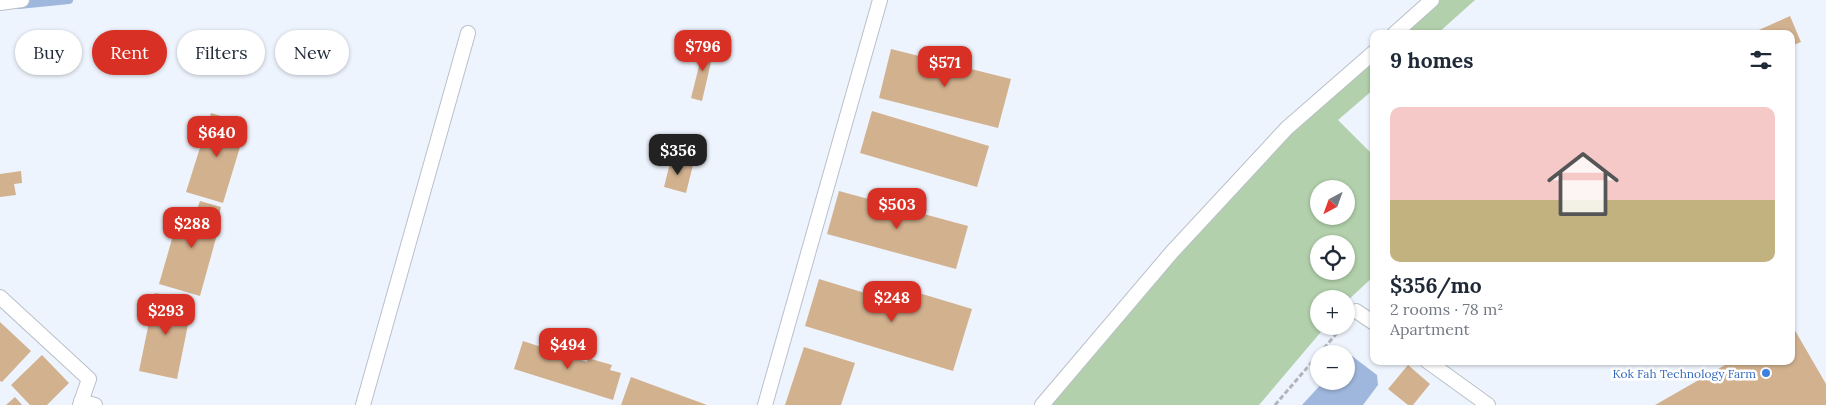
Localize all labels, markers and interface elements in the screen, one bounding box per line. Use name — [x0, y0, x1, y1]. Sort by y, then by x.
chip: Buy — [15, 30, 82, 75]
chip: Rent — [92, 30, 167, 75]
chip: Filters — [177, 30, 265, 75]
chip: New — [275, 30, 349, 75]
pin: $796 — [673, 30, 733, 72]
text: $796 — [685, 36, 721, 56]
pin: $571 — [915, 46, 975, 88]
icon: filters — [1747, 46, 1775, 74]
text: 9 homes — [1390, 47, 1473, 74]
text: $571 — [929, 52, 961, 72]
pin: $640 — [187, 116, 247, 158]
text: $640 — [198, 122, 236, 142]
pin: $356 — [648, 134, 708, 176]
icon: home — [1538, 139, 1628, 229]
text: $356 — [660, 140, 696, 160]
north arrow — [1310, 180, 1355, 225]
map controls — [1310, 180, 1355, 390]
pin: $503 — [867, 188, 927, 230]
text: $503 — [878, 194, 916, 214]
pin: $288 — [162, 206, 222, 249]
text: $288 — [174, 213, 210, 233]
button: locate — [1310, 235, 1355, 280]
text: $356/mo — [1390, 272, 1482, 299]
pin: $248 — [862, 280, 922, 323]
text: $248 — [874, 287, 910, 307]
button: + — [1310, 290, 1355, 335]
pin: $293 — [136, 294, 196, 336]
text: 2 rooms · 78 m² — [1390, 299, 1504, 319]
text: $293 — [148, 300, 184, 320]
text: Apartment — [1390, 319, 1470, 339]
pin: $494 — [538, 328, 598, 370]
text: $494 — [550, 334, 586, 354]
button: − — [1310, 345, 1355, 390]
place label: Kok Fah Technology Farm — [1612, 366, 1756, 381]
marker: Kok Fah Technology Farm — [1760, 367, 1772, 379]

